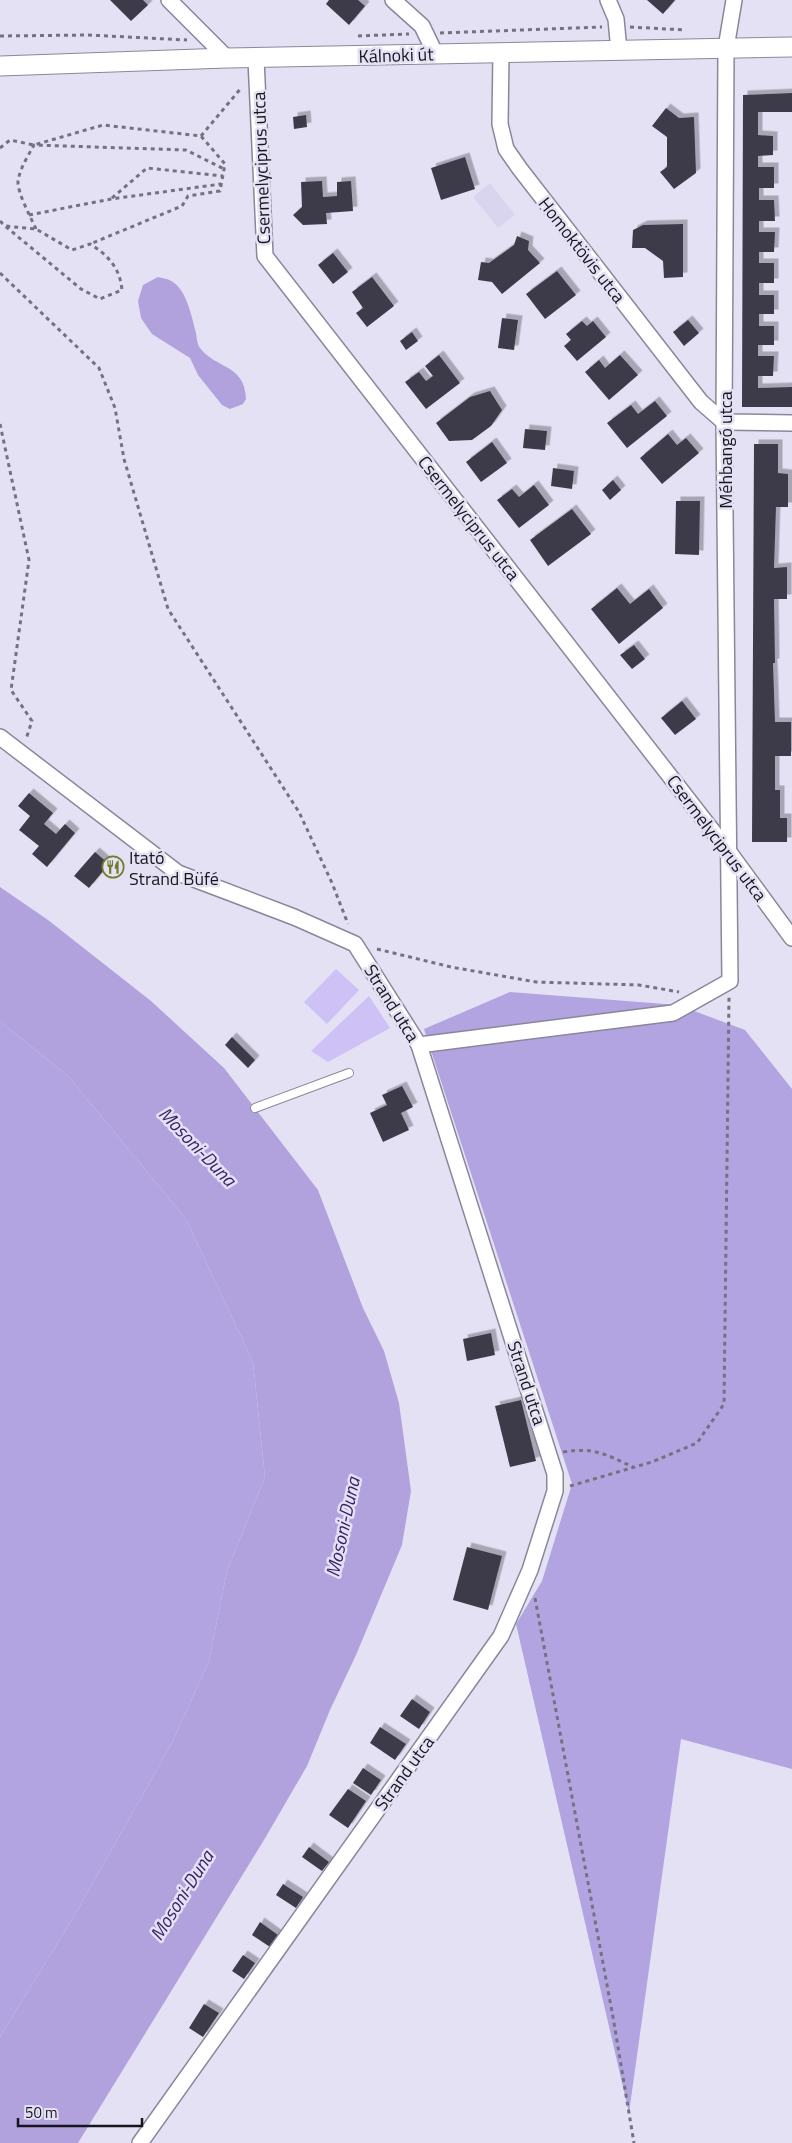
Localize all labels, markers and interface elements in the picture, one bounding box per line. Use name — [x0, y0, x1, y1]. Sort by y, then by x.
street label: Kálnoki út — [358, 40, 435, 70]
street label: Csermelyciprus utca — [245, 91, 277, 245]
street label: Homoktövis utca — [532, 191, 632, 309]
street label: Méhbangó utca — [712, 391, 739, 509]
street label: Csermelyciprus utca — [411, 450, 527, 586]
street label: Csermelyciprus utca — [660, 769, 774, 907]
place label: Itató Strand Büfé — [129, 844, 219, 892]
restaurant icon: Itató Strand Büfé — [101, 855, 125, 879]
street label: Strand utca — [357, 959, 427, 1047]
water label: Mosoni-Duna — [152, 1099, 245, 1194]
street label: Strand utca — [501, 1337, 553, 1429]
water label: Mosoni-Duna — [317, 1473, 367, 1580]
street label: Strand utca — [367, 1730, 441, 1816]
water label: Mosoni-Duna — [142, 1843, 221, 1946]
scale bar — [18, 2096, 141, 2128]
text: 50 m — [25, 2101, 58, 2124]

